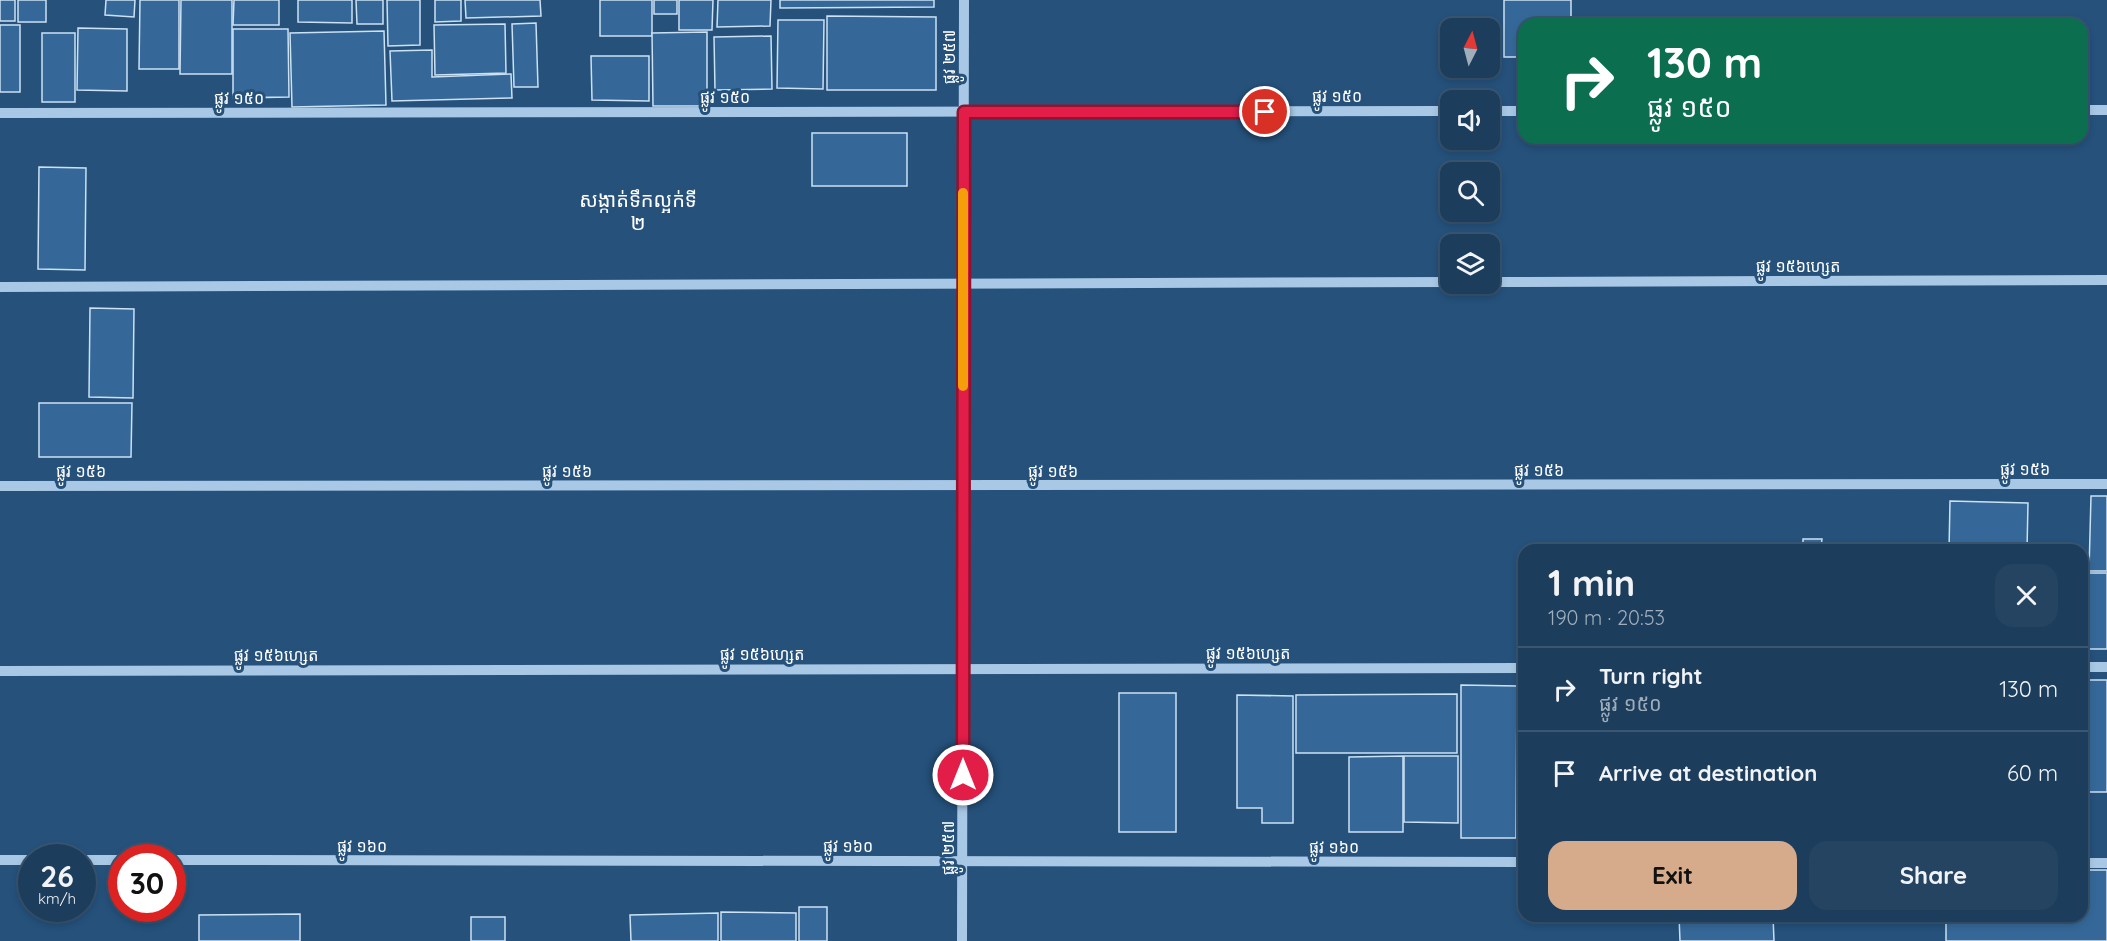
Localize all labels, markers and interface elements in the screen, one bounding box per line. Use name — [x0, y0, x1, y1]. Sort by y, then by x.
north arrow — [1440, 18, 1500, 78]
map controls — [1440, 18, 1500, 294]
street label: ផ្លូវ ២៥៧ — [939, 30, 964, 84]
text: 130 m — [1647, 36, 1762, 89]
icon: right — [1548, 42, 1626, 120]
pin — [1239, 86, 1290, 137]
street label: ផ្លូវ ១៥០ — [1312, 86, 1362, 111]
street label: ផ្លូវ ១៥០ — [700, 87, 750, 112]
street label: ផ្លូវ ១៥០ — [214, 88, 264, 113]
button: sound — [1440, 90, 1500, 150]
text: ផ្លូវ ១៥០ — [1647, 90, 1732, 124]
icon: arrive — [1248, 95, 1281, 128]
button: search — [1440, 162, 1500, 222]
district label: សង្កាត់ទឹកល្អក់ទី ២ — [579, 187, 697, 235]
button: layers — [1440, 234, 1500, 294]
street label: ផ្លូវ ១៥៦ហ្សេត — [1756, 256, 1840, 281]
street label: ផ្លូវ ១៥៦ — [2000, 459, 2050, 484]
street label: ផ្លូវ ១៥៦ — [1514, 460, 1564, 485]
street label: ផ្លូវ ១៥៦ — [56, 461, 106, 486]
street label: ផ្លូវ ១៥៦ — [542, 461, 592, 486]
street label: ផ្លូវ ១៥៦ — [1028, 461, 1078, 486]
text: 1 min — [1548, 560, 1635, 605]
button: close — [1995, 564, 2058, 627]
text: 190 m · 20:53 — [1548, 605, 1665, 630]
street label: ផ្លូវ ១៥៦ហ្សេត — [1206, 643, 1290, 668]
street label: ផ្លូវ ១៥៦ហ្សេត — [720, 644, 804, 669]
street label: ផ្លូវ ១៥៦ហ្សេត — [234, 645, 318, 670]
text: Turn right — [1599, 662, 1703, 690]
icon: right — [1548, 673, 1581, 706]
text: 130 m — [1999, 675, 2058, 703]
text: ផ្លូវ ១៥០ — [1599, 691, 1662, 716]
position arrow — [931, 743, 995, 807]
icon: arrive — [1548, 757, 1581, 790]
text: Arrive at destination — [1599, 759, 1817, 787]
text: 60 m — [2007, 759, 2058, 787]
street label: ផ្លូវ ២៥៧ — [938, 821, 963, 875]
street label: ផ្លូវ ១៦០ — [337, 836, 387, 861]
street label: ផ្លូវ ១៦០ — [823, 836, 873, 861]
street label: ផ្លូវ ១៦០ — [1309, 837, 1359, 862]
button: Exit — [1548, 841, 1797, 910]
button: Share — [1809, 841, 2058, 910]
speed limit sign: 30 — [108, 844, 186, 922]
text: 26 — [40, 857, 74, 895]
text: km/h — [38, 889, 76, 908]

